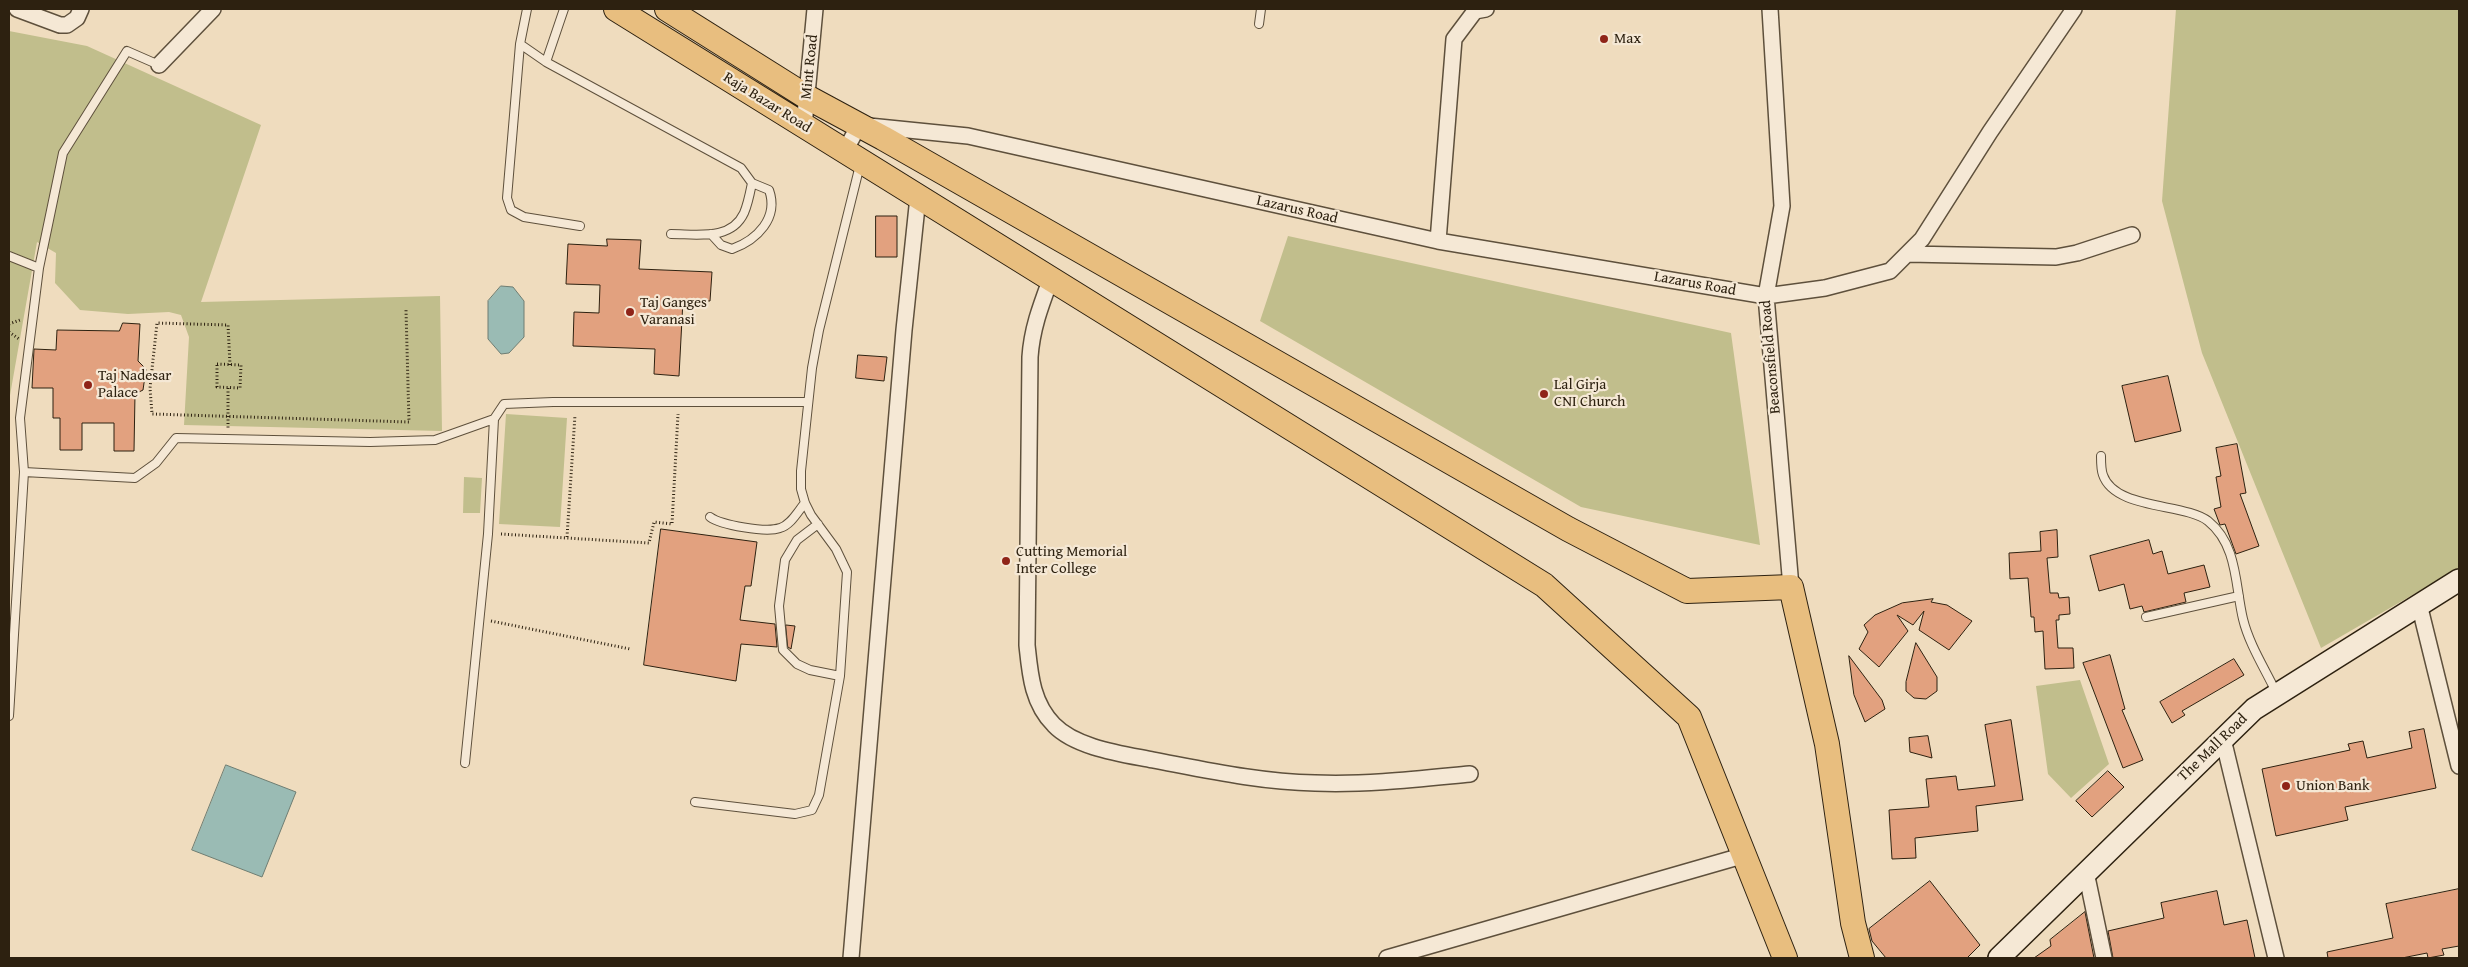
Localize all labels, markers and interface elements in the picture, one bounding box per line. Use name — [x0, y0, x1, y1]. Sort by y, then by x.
place label: Max — [1614, 30, 1641, 48]
marker: Max — [1598, 33, 1610, 45]
street label: Mint Road — [798, 34, 822, 100]
street label: Raja Bazar Road — [720, 69, 814, 137]
street label: Lazarus Road — [1255, 192, 1339, 228]
street label: Lazarus Road — [1653, 268, 1737, 300]
place label: Taj Ganges Varanasi — [640, 294, 707, 329]
street label: Beaconsfield Road — [1757, 299, 1785, 415]
marker: Taj Ganges Varanasi — [624, 306, 636, 318]
place label: Taj Nadesar Palace — [98, 367, 171, 402]
place label: Lal Girja CNI Church — [1554, 376, 1625, 411]
marker: Taj Nadesar Palace — [82, 379, 94, 391]
marker: Lal Girja CNI Church — [1538, 388, 1550, 400]
place label: Cutting Memorial Inter College — [1016, 543, 1127, 578]
marker: Cutting Memorial Inter College — [1000, 555, 1012, 567]
street label: The Mall Road — [2174, 710, 2252, 786]
place label: Union Bank — [2296, 777, 2370, 795]
marker: Union Bank — [2280, 780, 2292, 792]

